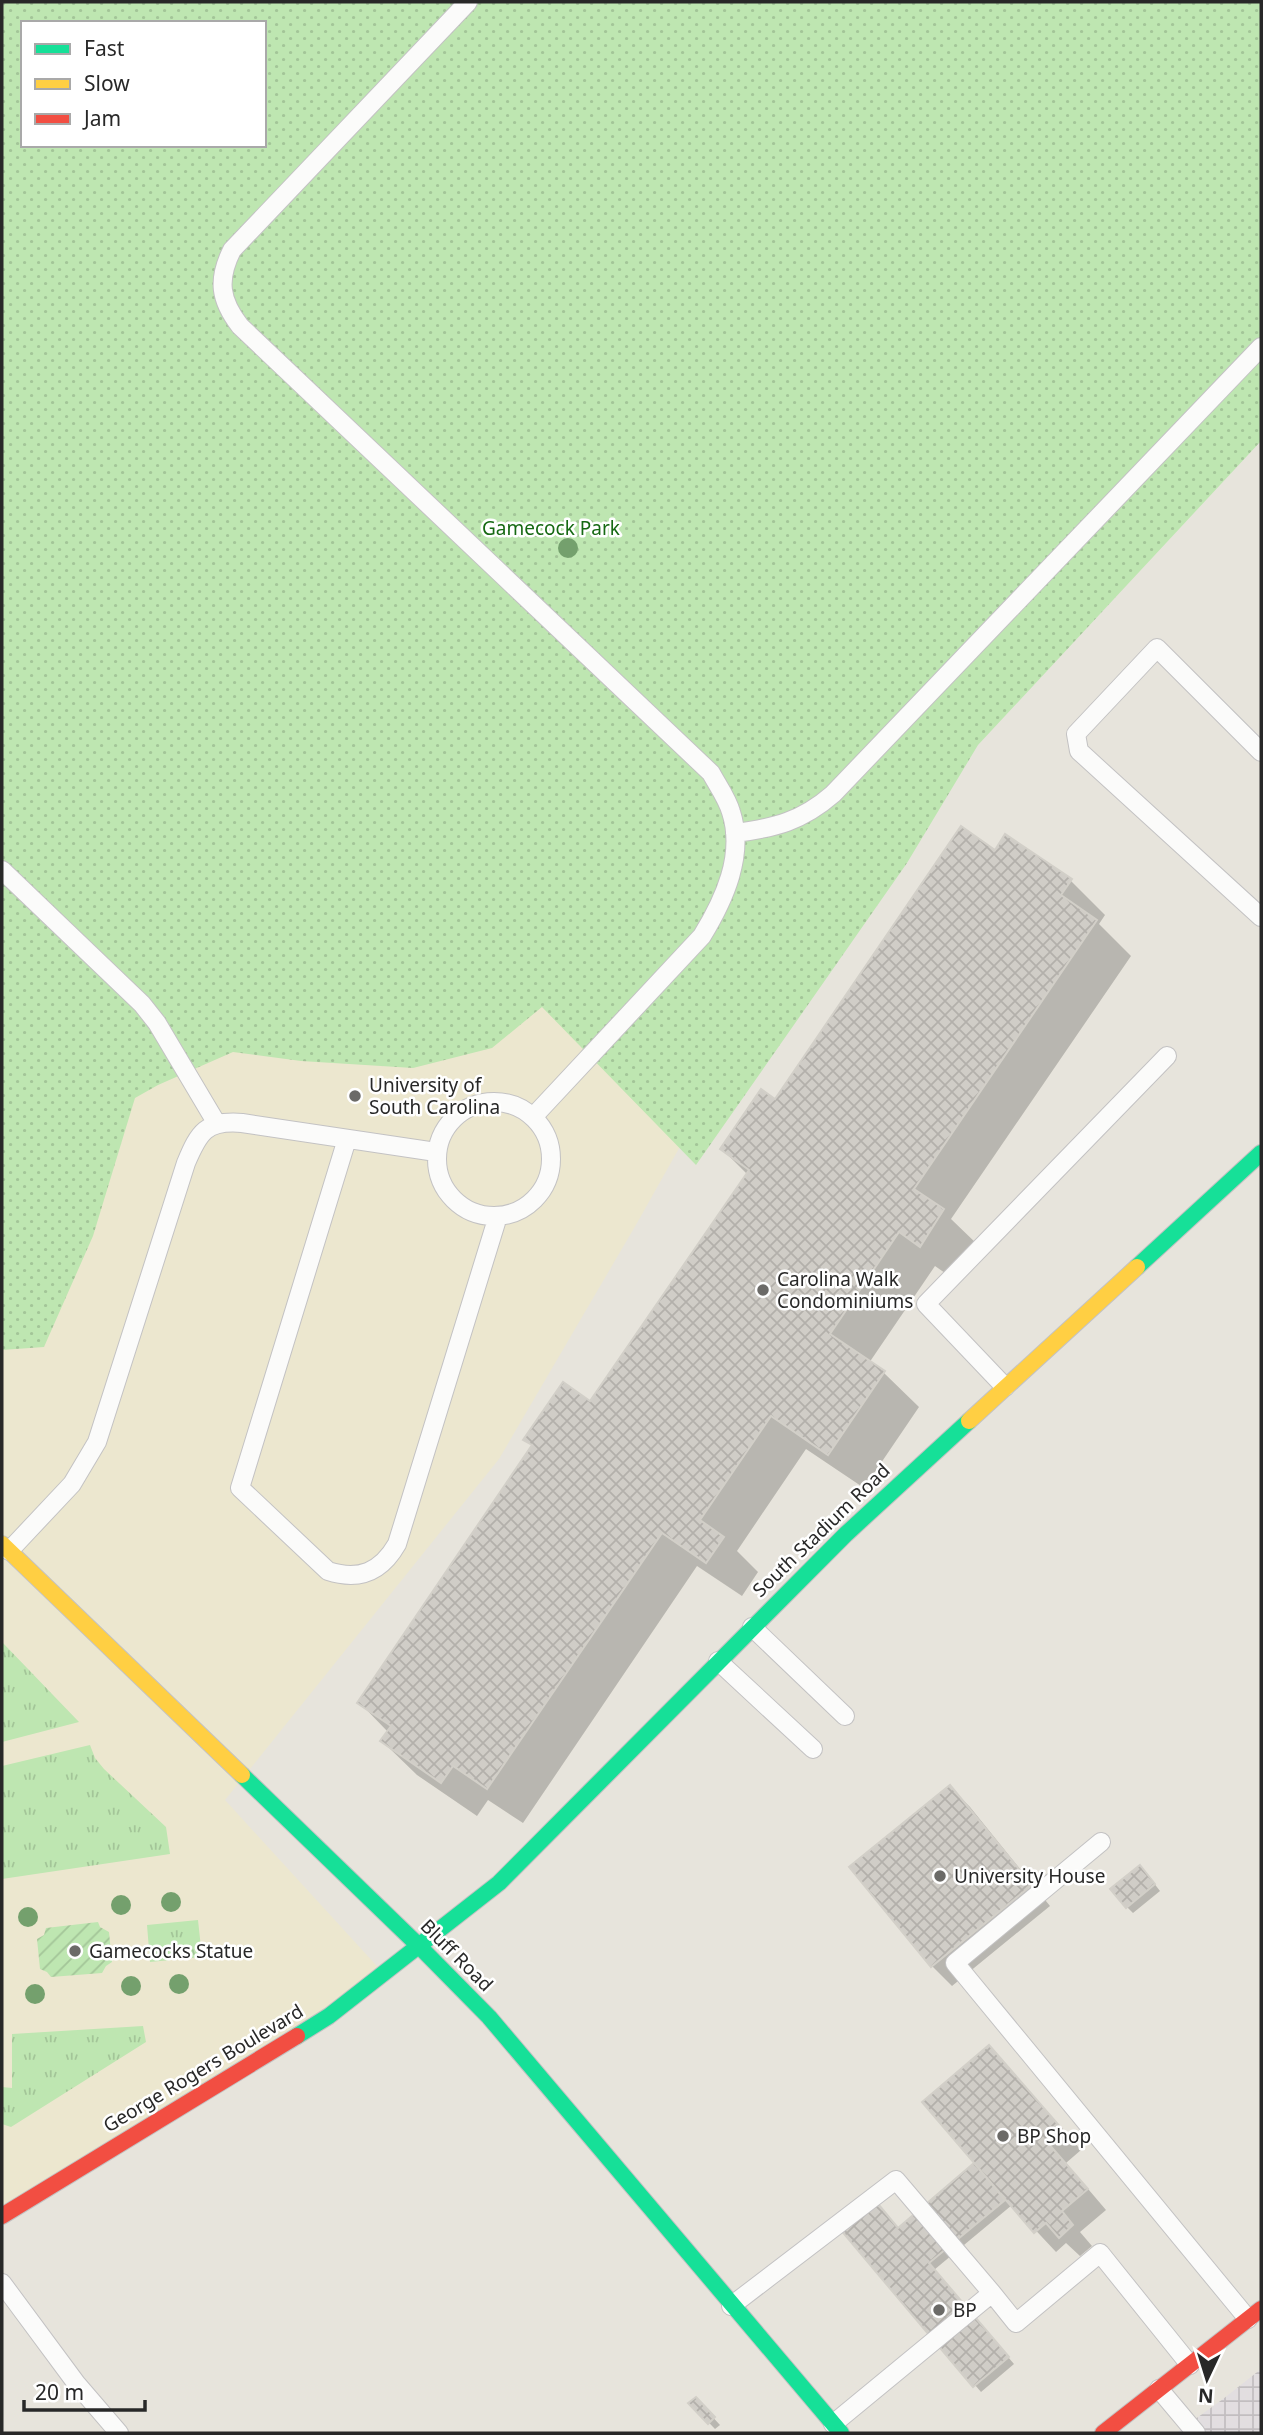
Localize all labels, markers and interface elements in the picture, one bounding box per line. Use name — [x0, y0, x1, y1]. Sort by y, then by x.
legend — [21, 21, 266, 147]
text: Fast — [84, 34, 125, 62]
text: Slow — [84, 69, 130, 97]
text: Jam — [82, 104, 121, 132]
park label: Gamecock Park — [482, 515, 620, 541]
place label: University of South Carolina — [369, 1072, 500, 1120]
marker: University of South Carolina — [347, 1088, 363, 1104]
place label: Carolina Walk Condominiums — [777, 1266, 913, 1314]
marker: Carolina Walk Condominiums — [755, 1282, 771, 1298]
street label: South Stadium Road — [747, 1457, 895, 1603]
place label: University House — [954, 1863, 1105, 1889]
marker: University House — [932, 1868, 948, 1884]
street label: Bluff Road — [415, 1913, 499, 1997]
place label: Gamecocks Statue — [89, 1938, 253, 1964]
marker: Gamecocks Statue — [67, 1943, 83, 1959]
street label: George Rogers Boulevard — [98, 1998, 308, 2138]
place label: BP Shop — [1017, 2123, 1091, 2149]
marker: BP Shop — [995, 2128, 1011, 2144]
place label: BP — [953, 2297, 977, 2323]
marker: BP — [931, 2302, 947, 2318]
north arrow — [1172, 2344, 1242, 2414]
scale bar — [24, 2368, 145, 2412]
text: 20 m — [35, 2378, 84, 2406]
text: N — [1197, 2382, 1214, 2409]

